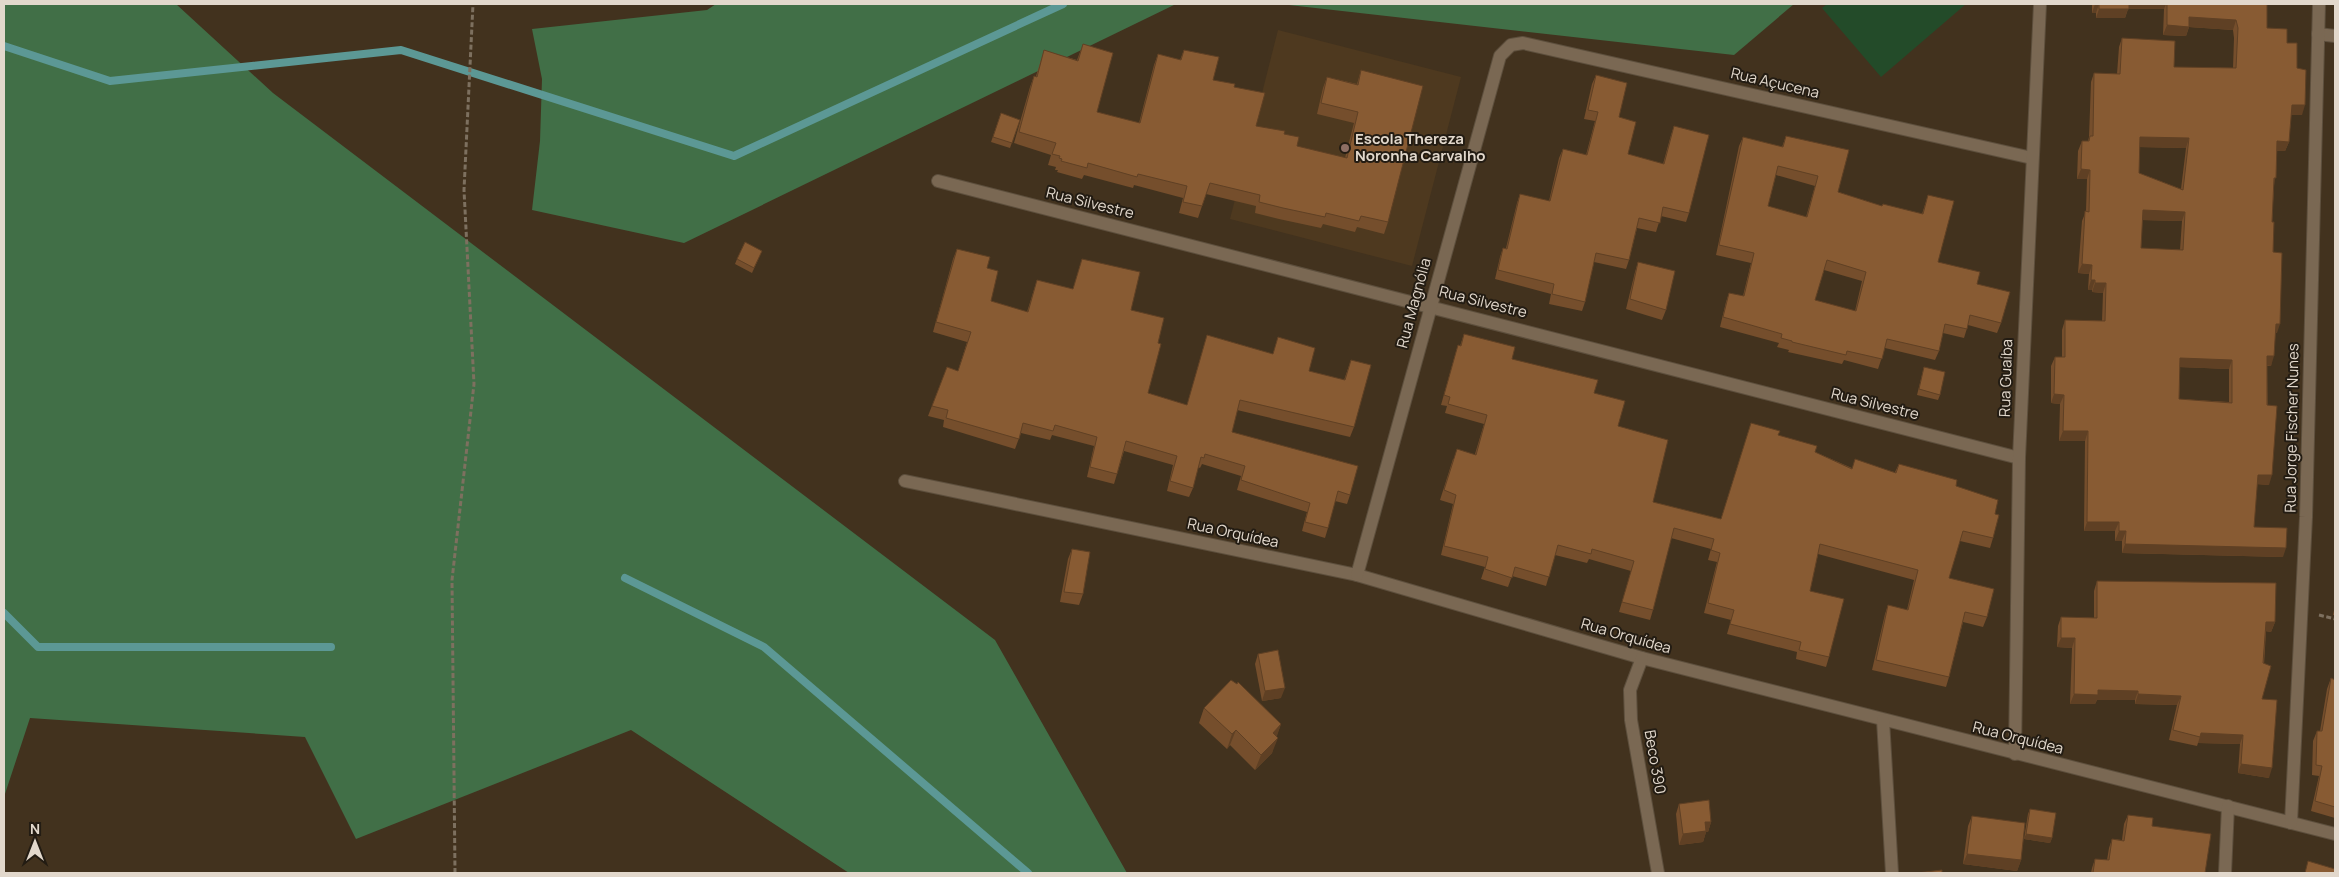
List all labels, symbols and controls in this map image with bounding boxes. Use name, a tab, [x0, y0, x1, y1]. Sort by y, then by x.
street label: Rua Açucena	[1729, 62, 1821, 103]
place label: Escola Thereza Noronha Carvalho	[1355, 128, 1486, 166]
marker: Escola Thereza Noronha Carvalho	[1339, 142, 1351, 154]
street label: Rua Silvestre	[1044, 181, 1137, 224]
street label: Rua Magnólia	[1391, 255, 1436, 350]
street label: Rua Silvestre	[1437, 280, 1530, 323]
street label: Rua Guaíba	[1994, 339, 2017, 417]
street label: Rua Jorge Fischer Nunes	[2280, 343, 2303, 513]
street label: Rua Silvestre	[1829, 382, 1922, 425]
street label: Rua Orquídea	[1185, 513, 1281, 552]
street label: Rua Orquídea	[1578, 613, 1674, 658]
street label: Rua Orquídea	[1970, 716, 2066, 759]
street label: Beco 390	[1640, 728, 1671, 796]
north arrow	[10, 817, 60, 867]
text: N	[30, 819, 40, 838]

